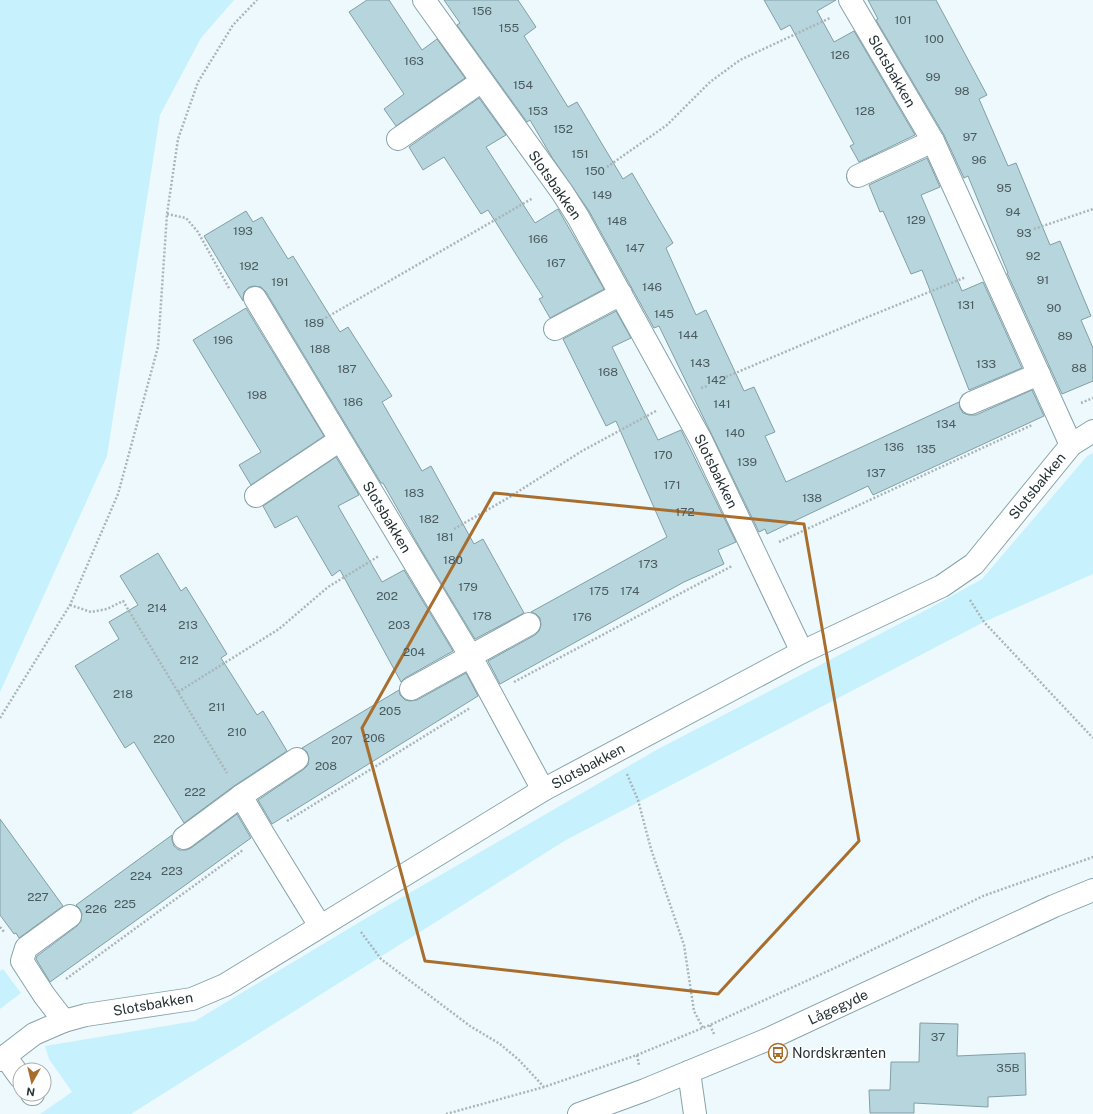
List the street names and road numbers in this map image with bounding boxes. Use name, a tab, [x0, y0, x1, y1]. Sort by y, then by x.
street label: Slotsbakken	[865, 32, 919, 110]
street label: Slotsbakken	[525, 147, 585, 223]
street label: Slotsbakken	[691, 431, 741, 511]
street label: Slotsbakken	[1005, 450, 1069, 522]
street label: Slotsbakken	[359, 478, 415, 556]
street label: Slotsbakken	[549, 740, 627, 792]
street label: Lågegyde	[805, 986, 871, 1028]
street label: Slotsbakken	[112, 989, 194, 1019]

